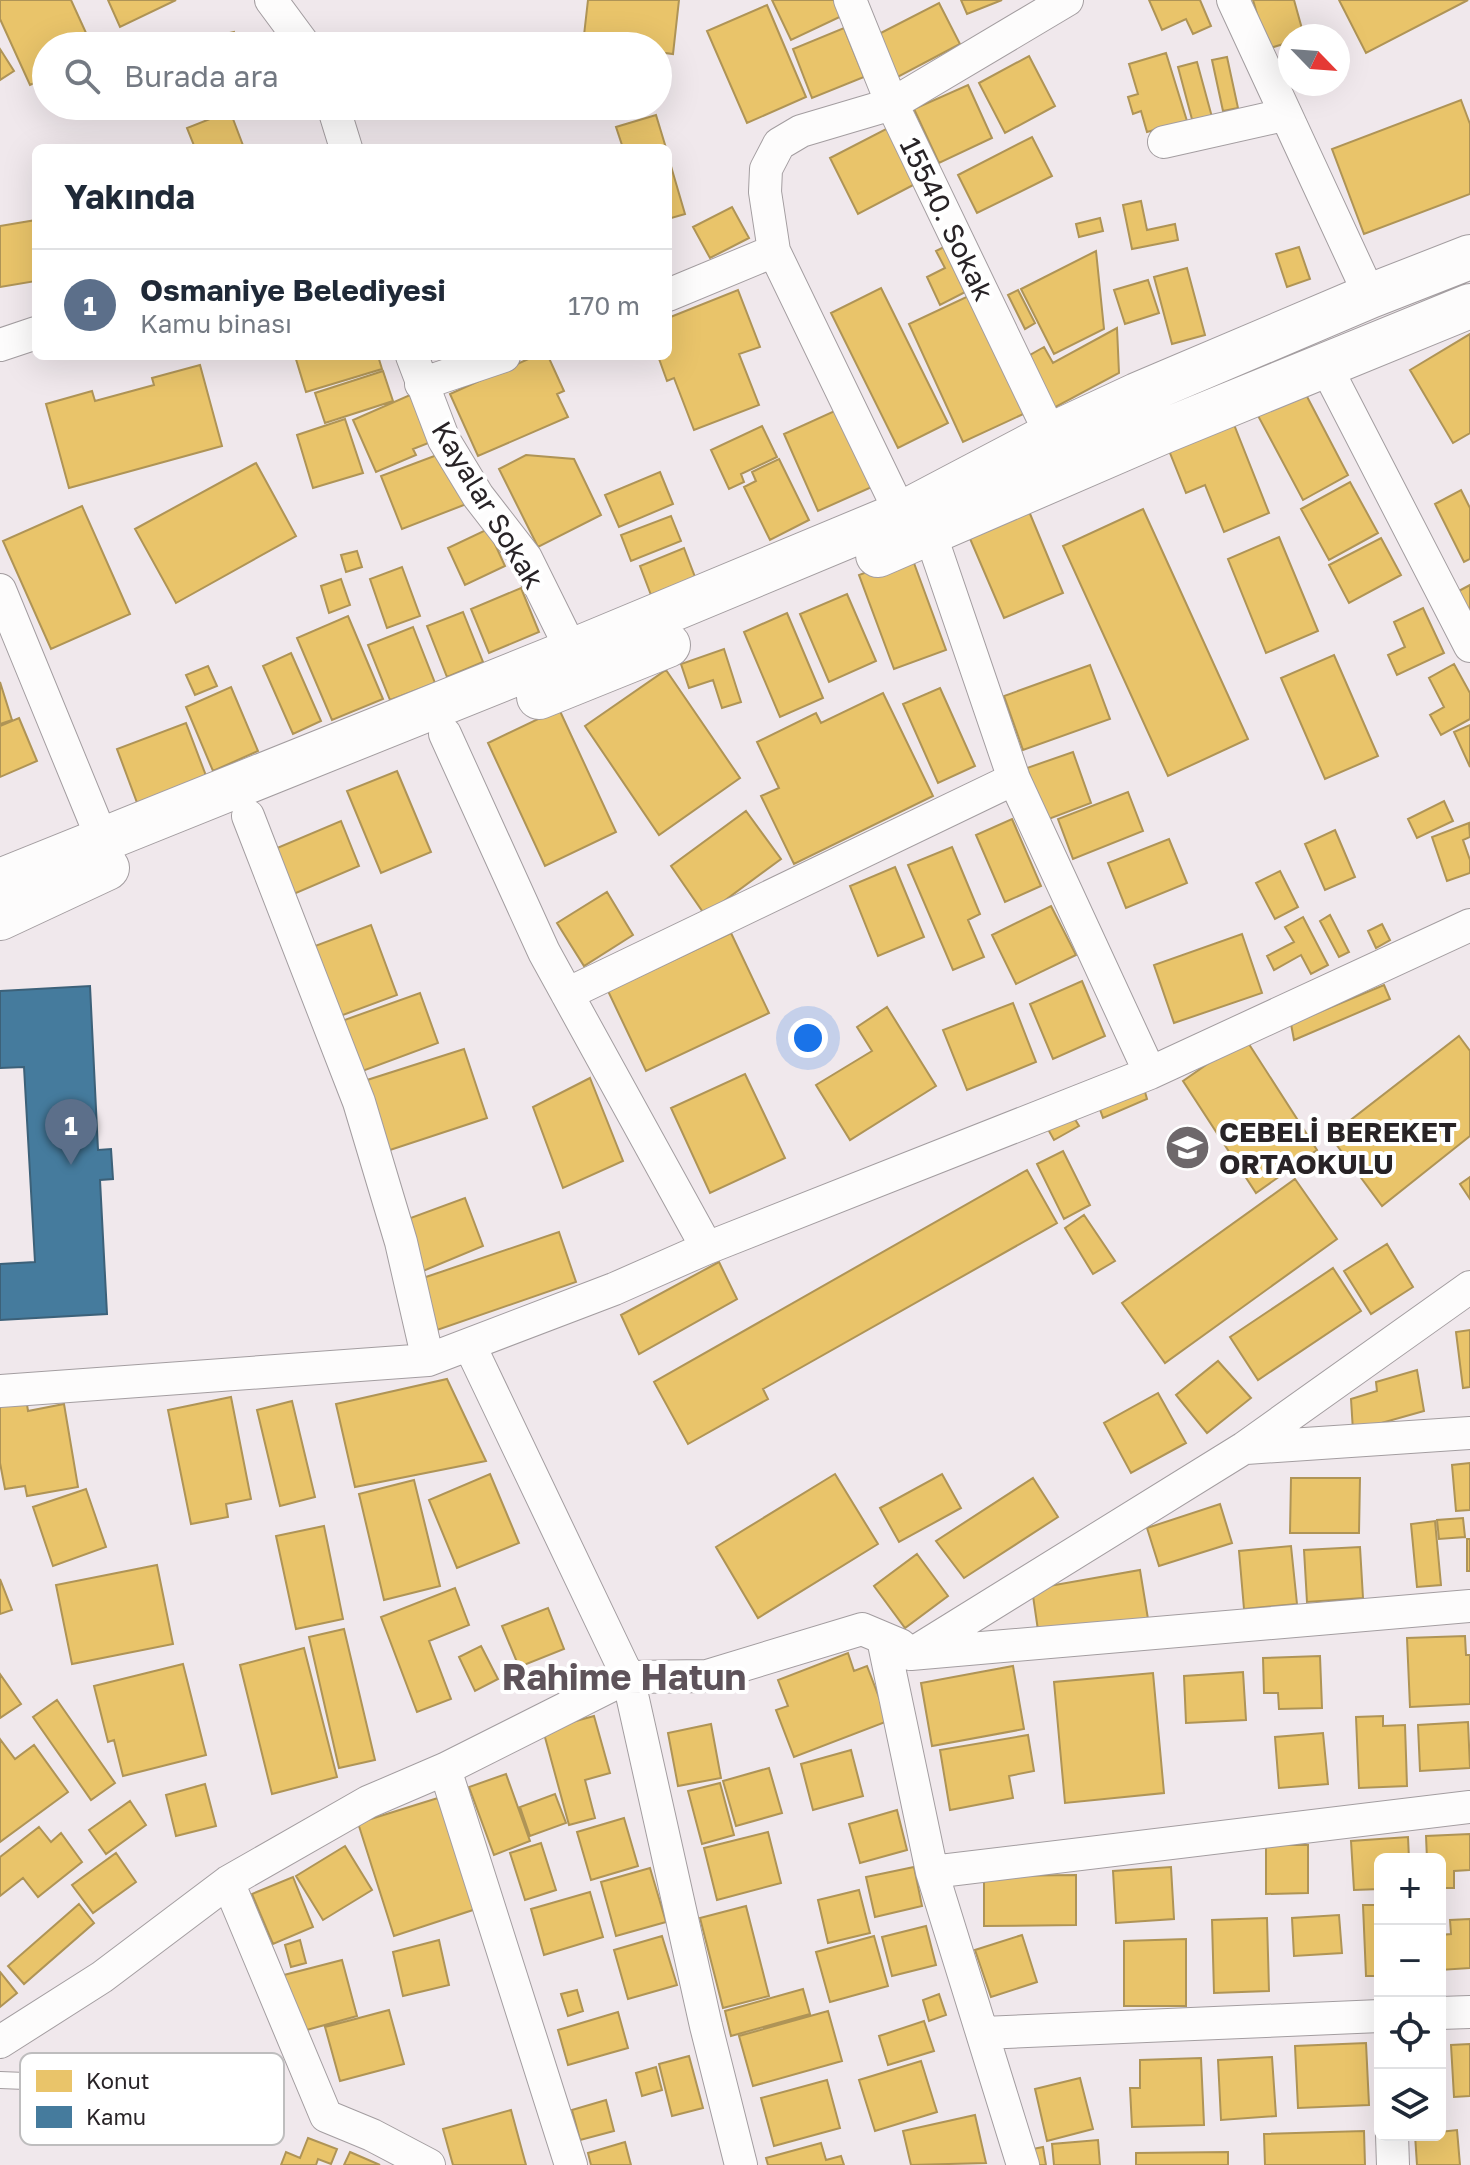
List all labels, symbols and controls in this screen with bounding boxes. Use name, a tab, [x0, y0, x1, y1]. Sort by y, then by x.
north arrow	[1278, 24, 1350, 96]
search box	[32, 32, 672, 120]
icon: search	[60, 54, 104, 98]
text: Burada ara	[124, 58, 279, 94]
street label: 15540. Sokak	[894, 132, 1001, 306]
text: Yakında	[64, 176, 195, 216]
text: Osmaniye Belediyesi	[140, 272, 446, 308]
text: 1	[83, 290, 97, 321]
text: 170 m	[568, 290, 640, 321]
text: Kamu binası	[140, 308, 292, 339]
street label: Kayalar Sokak	[425, 415, 551, 595]
your location	[788, 1018, 828, 1058]
pin: 1	[45, 1099, 97, 1165]
place label: CEBELİ BEREKET ORTAOKULU	[1219, 1115, 1457, 1180]
school or university icon: CEBELİ BEREKET ORTAOKULU	[1164, 1124, 1212, 1172]
district label: Rahime Hatun	[502, 1655, 746, 1698]
map controls	[1374, 1853, 1446, 2141]
button: +	[1374, 1853, 1446, 1925]
button: −	[1374, 1925, 1446, 1997]
button: locate	[1374, 1997, 1446, 2069]
legend	[20, 2053, 284, 2145]
text: Konut	[86, 2067, 150, 2094]
button: layers	[1374, 2069, 1446, 2141]
text: Kamu	[86, 2103, 146, 2130]

